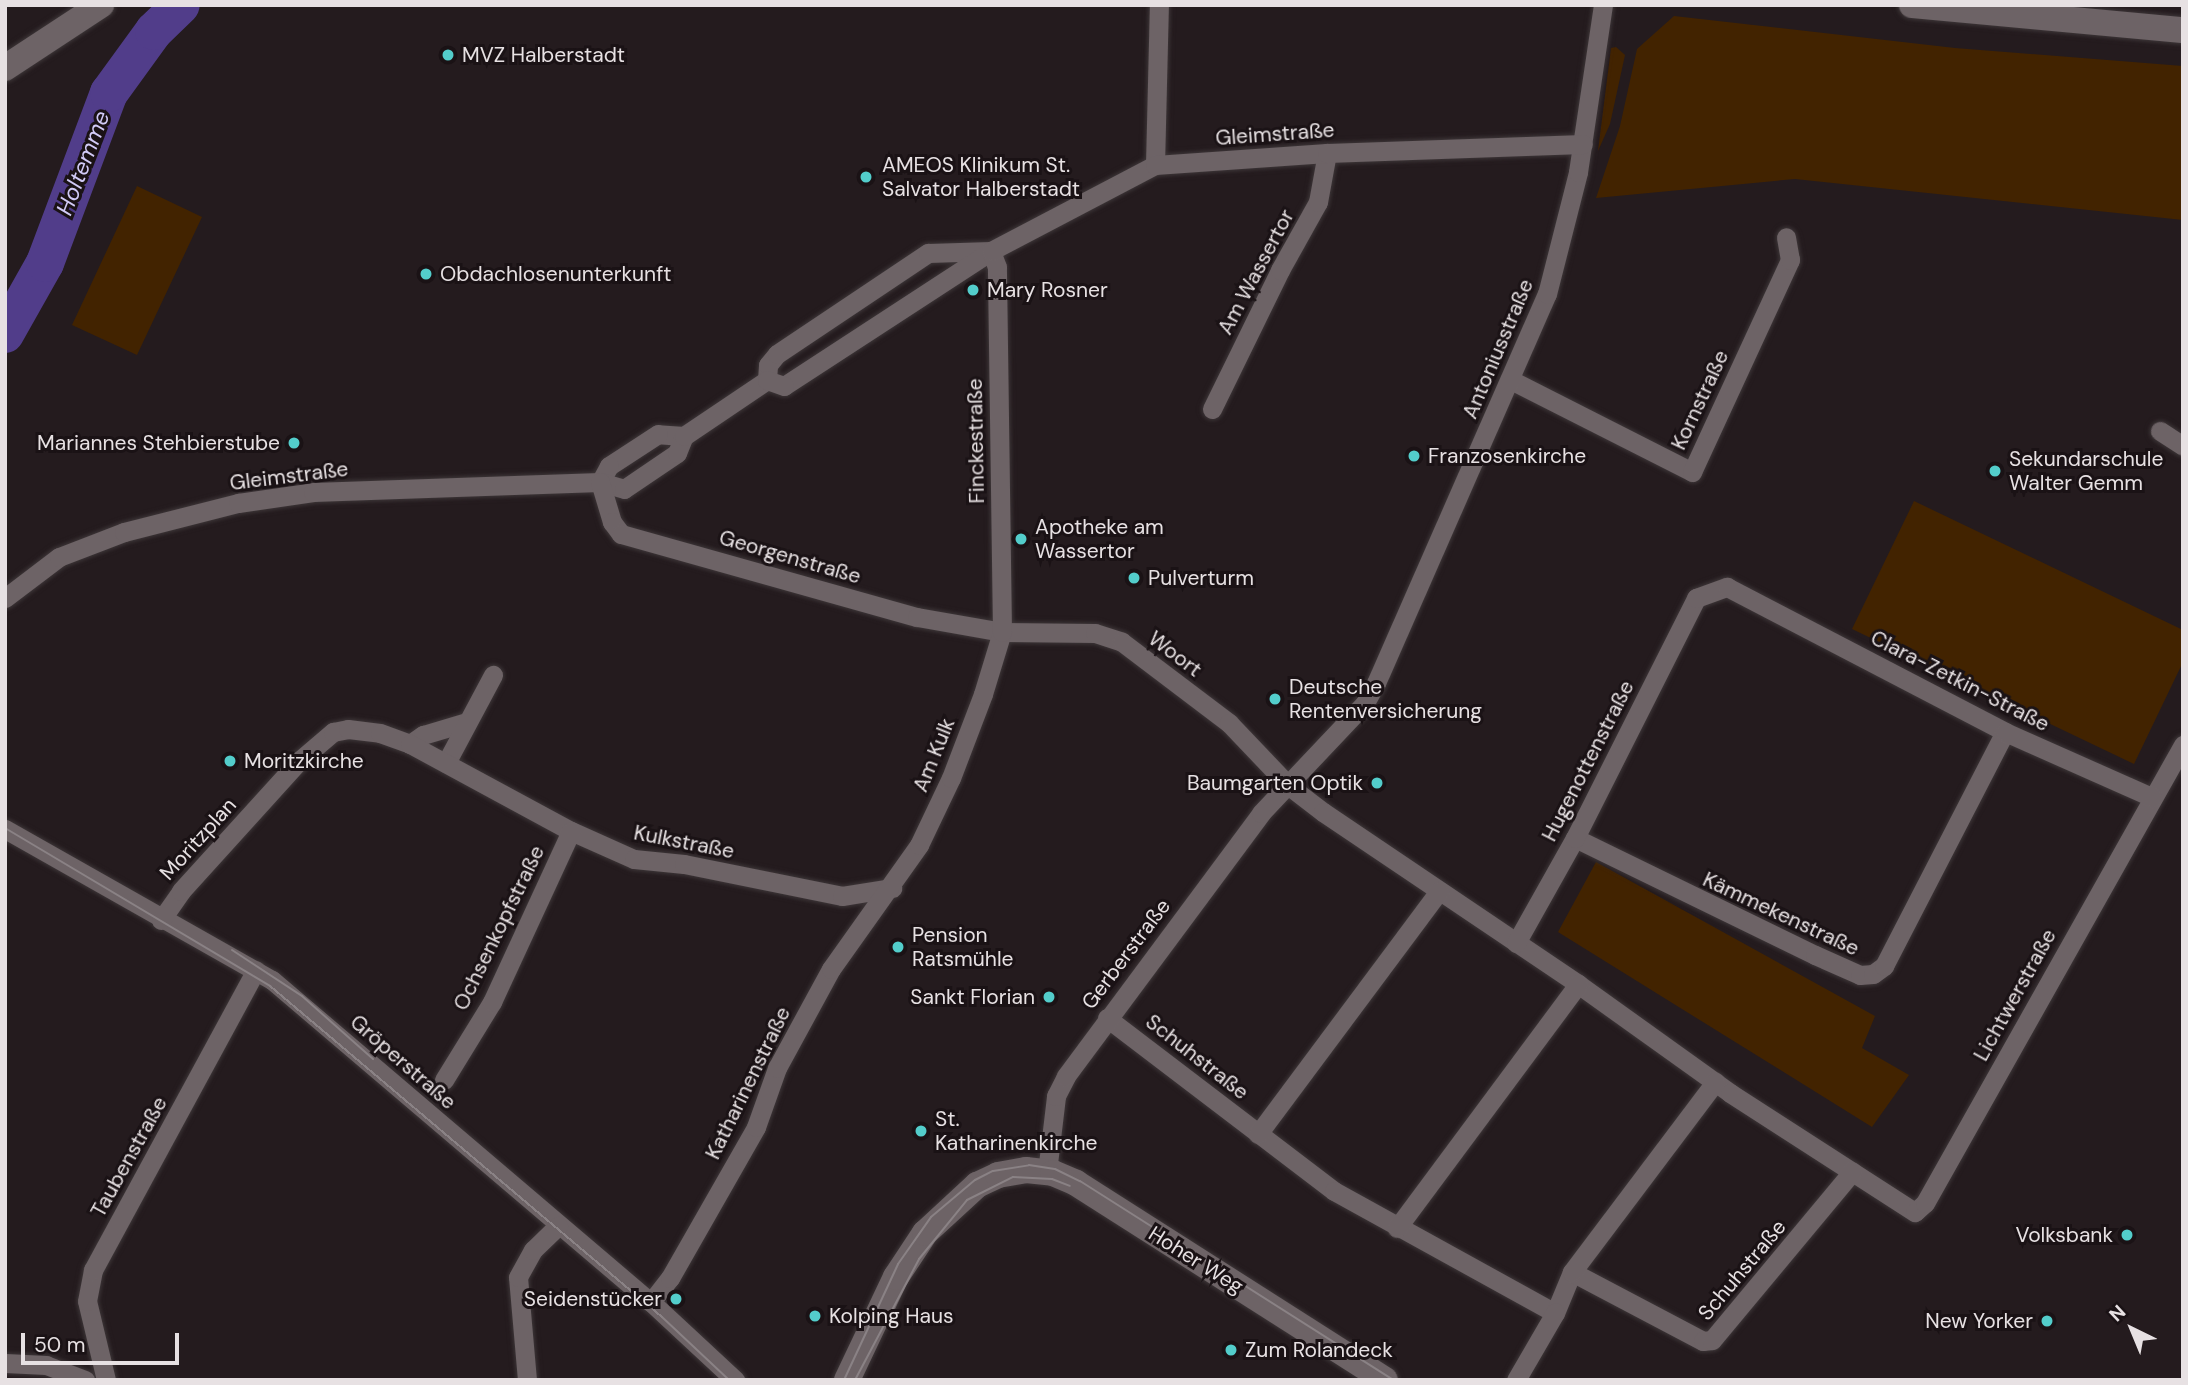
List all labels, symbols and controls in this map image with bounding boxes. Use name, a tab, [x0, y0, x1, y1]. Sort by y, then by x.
place label: MVZ Halberstadt	[462, 42, 625, 68]
marker: MVZ Halberstadt	[440, 47, 456, 63]
water label: Holtemme	[50, 107, 116, 219]
street label: Gleimstraße	[1215, 117, 1335, 151]
place label: AMEOS Klinikum St. Salvator Halberstadt	[882, 152, 1080, 202]
marker: AMEOS Klinikum St. Salvator Halberstadt	[856, 167, 876, 187]
street label: Am Wassertor	[1213, 205, 1299, 339]
place label: Obdachlosenunterkunft	[440, 261, 672, 287]
marker: Obdachlosenunterkunft	[418, 266, 434, 282]
street label: Antoniusstraße	[1457, 275, 1539, 423]
place label: Mary Rosner	[987, 277, 1108, 303]
marker: Mary Rosner	[965, 282, 981, 298]
street label: Kornstraße	[1666, 346, 1734, 454]
street label: Finckestraße	[962, 378, 990, 504]
place label: Mariannes Stehbierstube	[37, 430, 280, 456]
marker: Mariannes Stehbierstube	[286, 435, 302, 451]
place label: Franzosenkirche	[1428, 443, 1586, 469]
place label: Sekundarschule Walter Gemm	[2009, 446, 2163, 496]
marker: Franzosenkirche	[1406, 448, 1422, 464]
street label: Gleimstraße	[228, 456, 350, 496]
marker: Sekundarschule Walter Gemm	[1987, 463, 2003, 479]
place label: Apotheke am Wassertor	[1035, 514, 1164, 564]
street label: Georgenstraße	[716, 525, 864, 589]
marker: Apotheke am Wassertor	[1013, 531, 1029, 547]
place label: Pulverturm	[1148, 565, 1254, 591]
marker: Pulverturm	[1126, 570, 1142, 586]
street label: Clara-Zetkin-Straße	[1866, 625, 2054, 737]
street label: Woort	[1143, 626, 1207, 682]
place label: Deutsche Rentenversicherung	[1289, 674, 1482, 724]
street label: Hugenottenstraße	[1537, 677, 1639, 845]
marker: Deutsche Rentenversicherung	[1267, 691, 1283, 707]
street label: Am Kulk	[908, 714, 960, 796]
place label: Moritzkirche	[244, 748, 364, 774]
marker: Moritzkirche	[222, 753, 238, 769]
place label: Baumgarten Optik	[1187, 770, 1363, 796]
marker: Baumgarten Optik	[1369, 775, 1385, 791]
street label: Moritzplan	[154, 793, 242, 885]
street label: Kulkstraße	[632, 820, 736, 864]
street label: Ochsenkopfstraße	[448, 842, 550, 1014]
street label: Kämmekenstraße	[1699, 867, 1863, 961]
street label: Gerberstraße	[1076, 894, 1176, 1014]
place label: Pension Ratsmühle	[912, 922, 1014, 972]
street label: Lichtwerstraße	[1968, 925, 2062, 1065]
marker: Pension Ratsmühle	[890, 939, 906, 955]
place label: Sankt Florian	[910, 984, 1035, 1010]
marker: Sankt Florian	[1041, 989, 1057, 1005]
street label: Katharinenstraße	[700, 1003, 796, 1163]
street label: Gröperstraße	[345, 1009, 461, 1115]
street label: Schuhstraße	[1141, 1009, 1253, 1105]
street label: Taubenstraße	[86, 1092, 172, 1222]
place label: St. Katharinenkirche	[935, 1106, 1098, 1156]
marker: St. Katharinenkirche	[913, 1123, 929, 1139]
street label: Schuhstraße	[1693, 1215, 1791, 1325]
street label: Hoher Weg	[1144, 1221, 1248, 1299]
place label: Volksbank	[2015, 1222, 2113, 1248]
marker: Volksbank	[2119, 1227, 2135, 1243]
place label: Seidenstücker	[524, 1286, 662, 1312]
marker: Seidenstücker	[668, 1291, 684, 1307]
north arrow	[2097, 1294, 2167, 1364]
text: N	[2104, 1299, 2131, 1327]
place label: Kolping Haus	[829, 1303, 954, 1329]
marker: Kolping Haus	[807, 1308, 823, 1324]
place label: New Yorker	[1925, 1308, 2033, 1334]
marker: New Yorker	[2039, 1313, 2055, 1329]
scale bar	[24, 1318, 182, 1362]
text: 50 m	[34, 1331, 85, 1359]
place label: Zum Rolandeck	[1245, 1337, 1393, 1363]
marker: Zum Rolandeck	[1223, 1342, 1239, 1358]

